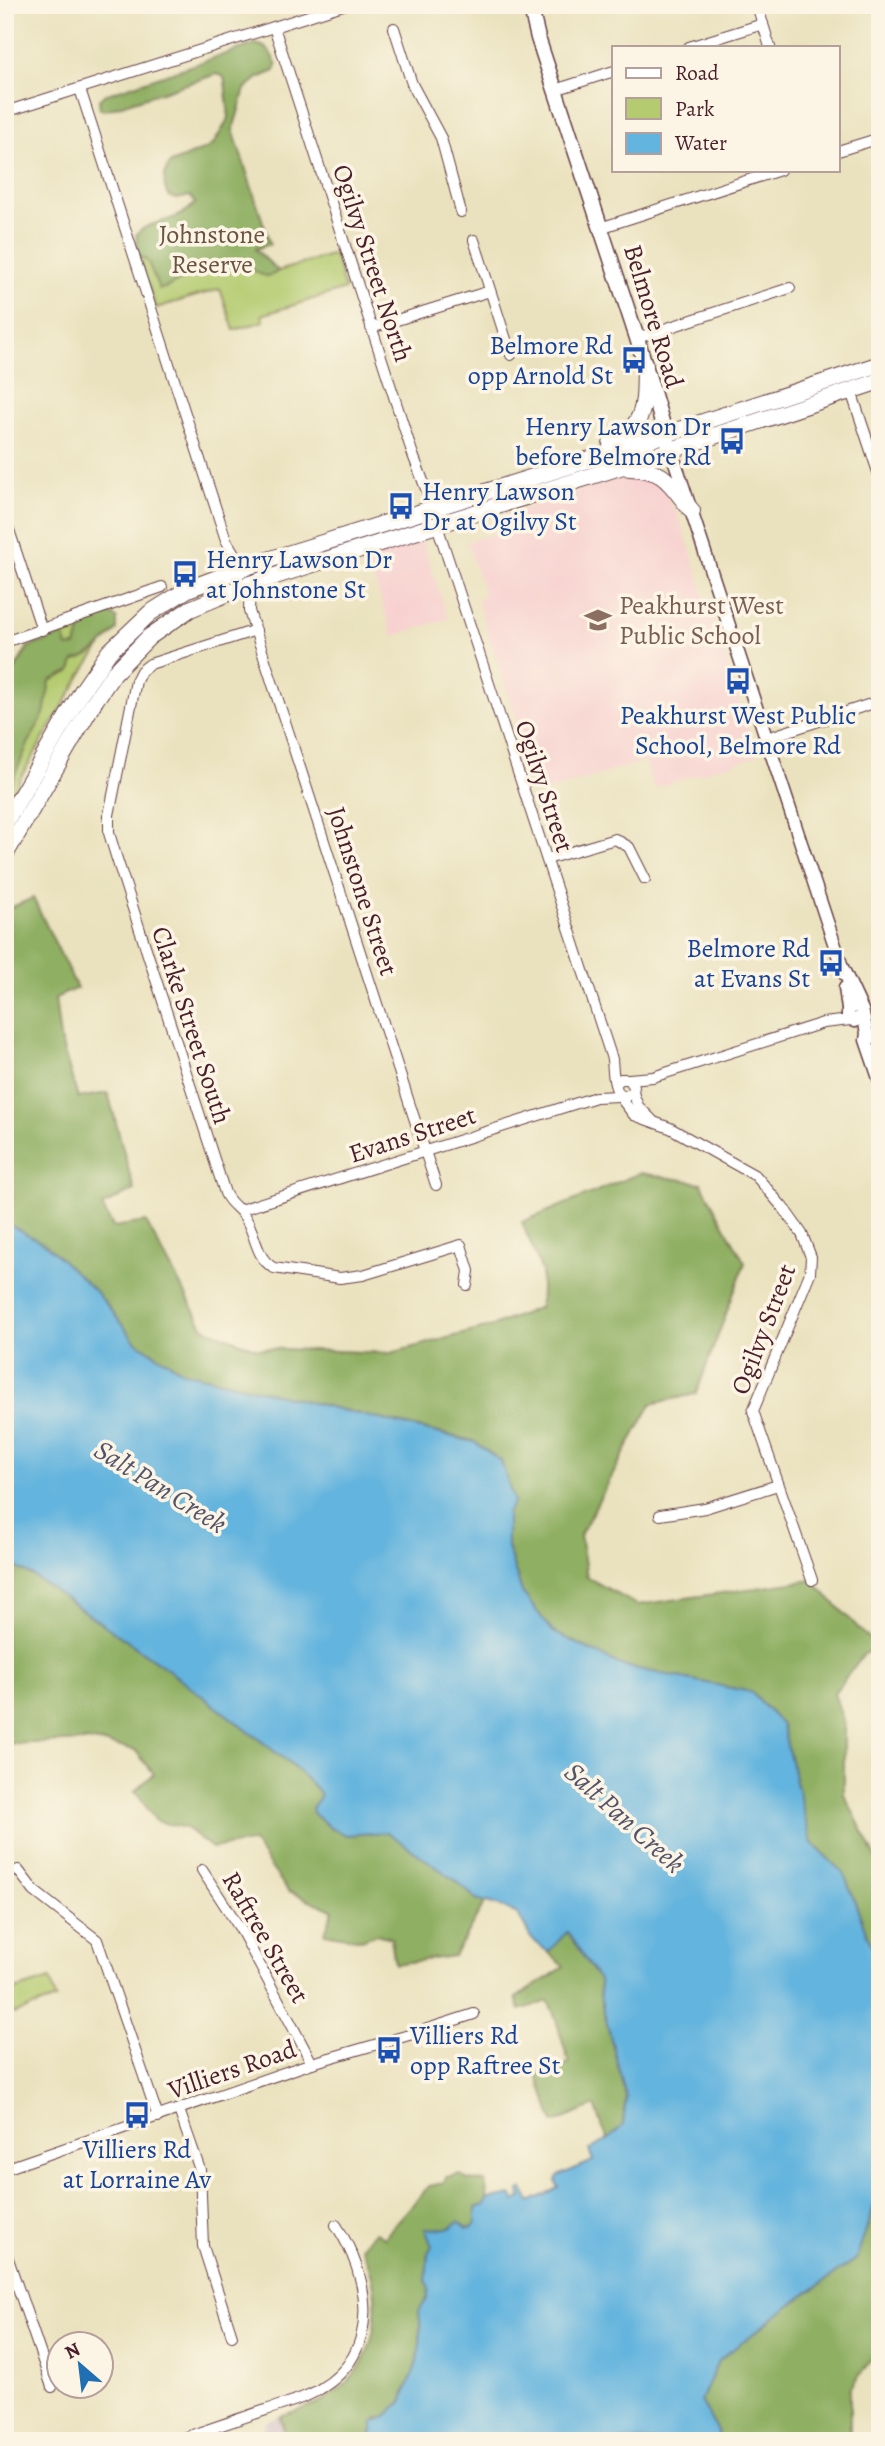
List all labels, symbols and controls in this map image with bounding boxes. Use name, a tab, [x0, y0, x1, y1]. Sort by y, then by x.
legend	[612, 46, 840, 172]
text: Road	[675, 59, 719, 87]
text: Park	[675, 95, 715, 123]
text: Water	[674, 129, 727, 157]
street label: Ogilvy Street North	[324, 160, 421, 366]
park label: Johnstone Reserve	[159, 217, 265, 282]
street label: Belmore Road	[615, 240, 692, 392]
place label: Belmore Rd opp Arnold St	[468, 328, 613, 393]
bus stop icon: Belmore Rd opp Arnold St	[619, 345, 649, 375]
place label: Henry Lawson Dr before Belmore Rd	[515, 409, 711, 474]
bus stop icon: Henry Lawson Dr before Belmore Rd	[717, 426, 747, 456]
place label: Henry Lawson Dr at Ogilvy St	[422, 474, 577, 539]
bus stop icon: Henry Lawson Dr at Ogilvy St	[386, 491, 416, 521]
place label: Henry Lawson Dr at Johnstone St	[206, 542, 392, 607]
bus stop icon: Henry Lawson Dr at Johnstone St	[170, 559, 200, 589]
place label: Peakhurst West Public School	[619, 588, 784, 653]
school or university icon: Peakhurst West Public School	[583, 605, 613, 635]
bus stop icon: Peakhurst West Public School, Belmore Rd	[723, 666, 753, 696]
place label: Peakhurst West Public School, Belmore Rd	[620, 698, 856, 763]
street label: Ogilvy Street	[507, 716, 582, 857]
street label: Johnstone Street	[319, 802, 406, 980]
street label: Clarke Street South	[143, 922, 240, 1128]
place label: Belmore Rd at Evans St	[687, 931, 810, 996]
bus stop icon: Belmore Rd at Evans St	[816, 948, 846, 978]
street label: Evans Street	[344, 1097, 481, 1171]
street label: Ogilvy Street	[723, 1259, 804, 1399]
water label: Salt Pan Creek	[87, 1431, 234, 1543]
water label: Salt Pan Creek	[556, 1754, 693, 1882]
street label: Raftree Street	[214, 1865, 318, 2010]
place label: Villiers Rd opp Raftree St	[409, 2018, 561, 2083]
street label: Villiers Road	[162, 2031, 301, 2108]
bus stop icon: Villiers Rd opp Raftree St	[374, 2035, 404, 2065]
bus stop icon: Villiers Rd at Lorraine Av	[122, 2100, 152, 2130]
place label: Villiers Rd at Lorraine Av	[63, 2132, 212, 2197]
north arrow	[46, 2330, 116, 2400]
text: N	[60, 2336, 85, 2366]

